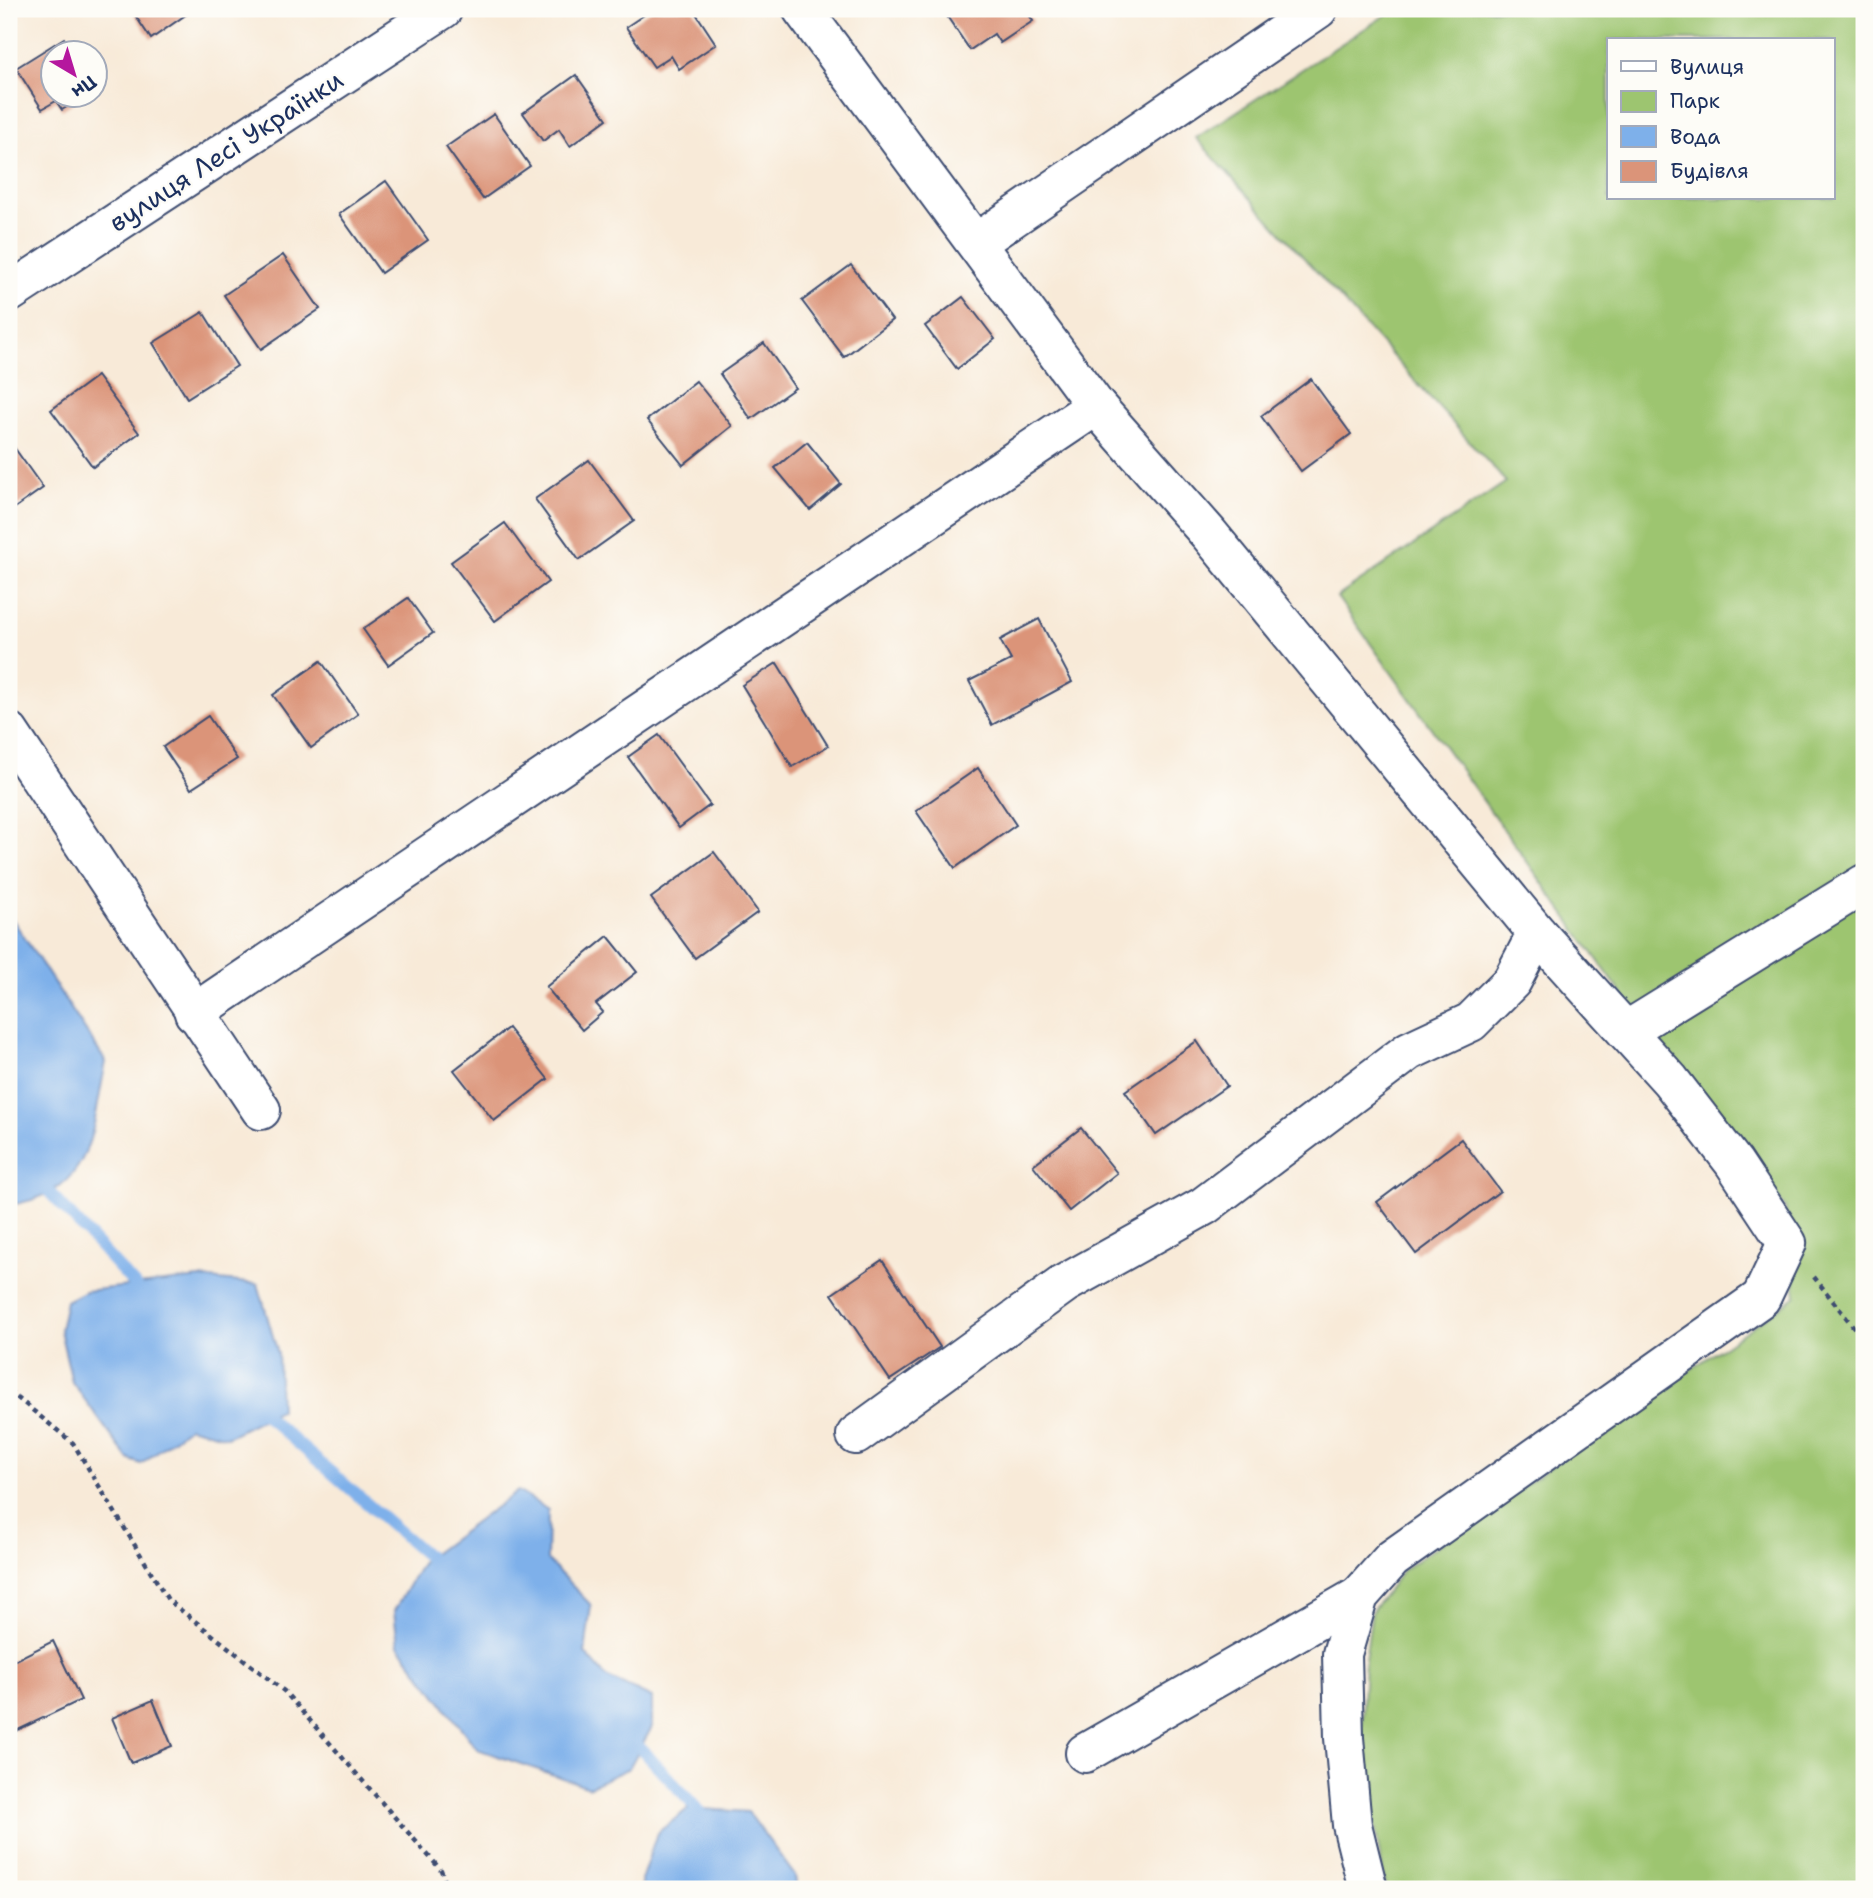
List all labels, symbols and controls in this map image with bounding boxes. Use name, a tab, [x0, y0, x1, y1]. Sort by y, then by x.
north arrow	[38, 38, 108, 108]
legend	[1607, 38, 1834, 200]
text: Вулиця	[1670, 53, 1744, 81]
street label: вулиця Лесі Українки	[102, 62, 350, 239]
text: Пн	[67, 69, 102, 105]
text: Парк	[1670, 87, 1720, 115]
text: Вода	[1670, 123, 1720, 151]
text: Будівля	[1670, 157, 1749, 185]

